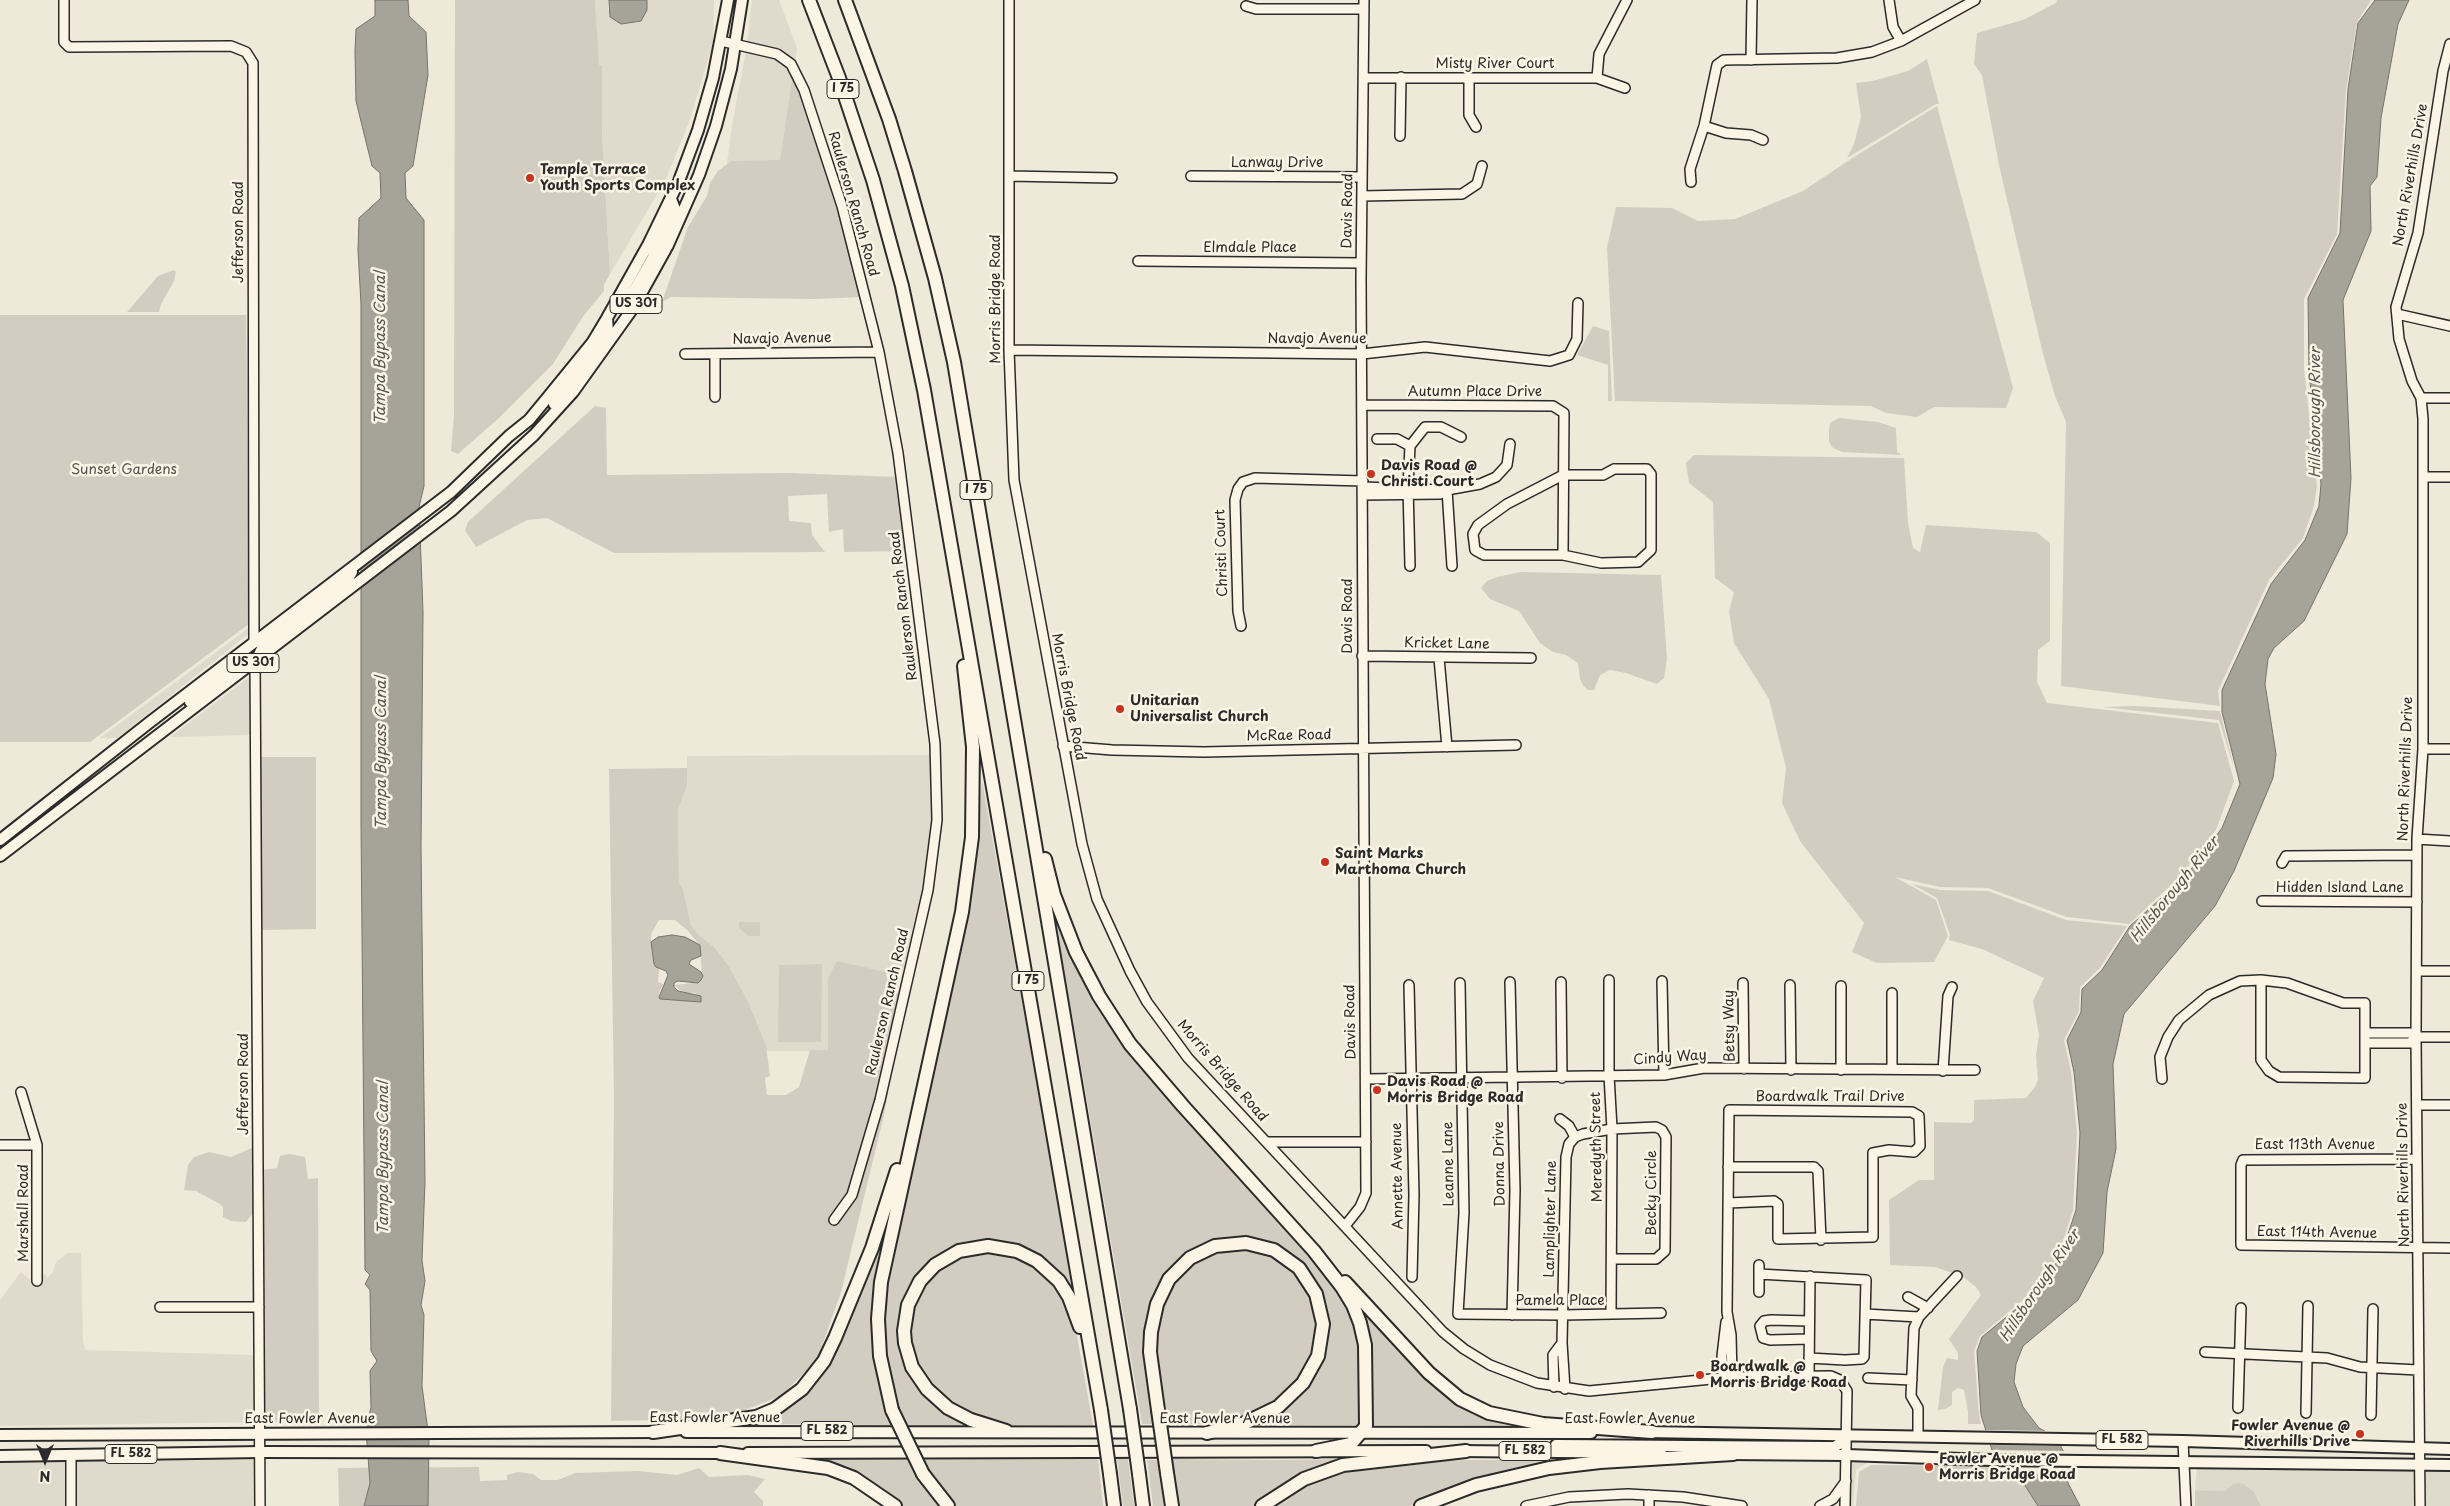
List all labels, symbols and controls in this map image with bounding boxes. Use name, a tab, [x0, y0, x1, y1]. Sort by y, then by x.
street label: Misty River Court	[1436, 56, 1554, 72]
road number: I 75	[827, 80, 859, 98]
street label: North Riverhills Drive	[2390, 102, 2432, 248]
street label: Raulerson Ranch Road	[824, 130, 882, 278]
street label: Lanway Drive	[1231, 155, 1323, 171]
place label: Temple Terrace Youth Sports Complex	[540, 162, 695, 194]
marker: Temple Terrace Youth Sports Complex	[524, 172, 536, 184]
street label: Davis Road	[1339, 173, 1357, 249]
street label: Jefferson Road	[231, 181, 247, 283]
street label: Morris Bridge Road	[988, 234, 1004, 364]
street label: Elmdale Place	[1203, 240, 1297, 256]
water label: Tampa Bypass Canal	[372, 271, 390, 425]
road number: US 301	[610, 294, 662, 314]
street label: Navajo Avenue	[732, 330, 832, 348]
street label: Navajo Avenue	[1267, 331, 1367, 347]
water label: Hillsborough River	[2307, 348, 2325, 478]
street label: Autumn Place Drive	[1408, 384, 1542, 400]
place label: Davis Road @ Christi Court	[1381, 458, 1477, 491]
park label: Sunset Gardens	[71, 462, 177, 478]
marker: Davis Road @ Christi Court	[1365, 468, 1377, 480]
road number: I 75	[960, 480, 992, 500]
street label: Christi Court	[1212, 509, 1232, 597]
street label: Raulerson Ranch Road	[887, 530, 921, 682]
street label: Davis Road	[1340, 578, 1356, 654]
street label: Morris Bridge Road	[1047, 632, 1089, 762]
street label: Kricket Lane	[1404, 635, 1490, 653]
road number: US 301	[227, 654, 279, 672]
water label: Tampa Bypass Canal	[373, 676, 391, 830]
place label: Unitarian Universalist Church	[1130, 693, 1268, 726]
street label: North Riverhills Drive	[2395, 696, 2417, 842]
marker: Unitarian Universalist Church	[1114, 703, 1126, 715]
street label: McRae Road	[1246, 727, 1332, 745]
water label: Hillsborough River	[2127, 834, 2223, 946]
place label: Saint Marks Marthoma Church	[1335, 846, 1466, 879]
marker: Saint Marks Marthoma Church	[1319, 856, 1331, 868]
street label: Hidden Island Lane	[2276, 880, 2404, 896]
street label: Raulerson Ranch Road	[863, 927, 913, 1077]
road number: I 75	[1012, 971, 1044, 990]
street label: Davis Road	[1342, 984, 1360, 1060]
street label: Betsy Way	[1721, 990, 1739, 1062]
street label: Morris Bridge Road	[1173, 1017, 1271, 1125]
street label: Jefferson Road	[236, 1033, 252, 1135]
street label: Cindy Way	[1633, 1047, 1707, 1069]
place label: Davis Road @ Morris Bridge Road	[1387, 1074, 1524, 1106]
water label: Tampa Bypass Canal	[375, 1081, 393, 1235]
marker: Davis Road @ Morris Bridge Road	[1371, 1084, 1383, 1096]
street label: Boardwalk Trail Drive	[1755, 1089, 1905, 1105]
street label: Meredyth Street	[1588, 1092, 1606, 1202]
street label: North Riverhills Drive	[2394, 1102, 2414, 1248]
street label: Leanne Lane	[1440, 1121, 1458, 1207]
street label: Donna Drive	[1491, 1121, 1509, 1207]
street label: Annette Avenue	[1389, 1122, 1407, 1230]
street label: East 113th Avenue	[2255, 1137, 2375, 1153]
street label: Becky Circle	[1644, 1150, 1660, 1236]
street label: Lamplighter Lane	[1542, 1160, 1560, 1278]
street label: Marshall Road	[16, 1164, 32, 1262]
street label: East 114th Avenue	[2257, 1224, 2377, 1242]
water label: Hillsborough River	[1996, 1227, 2084, 1345]
street label: Pamela Place	[1515, 1293, 1605, 1309]
place label: Boardwalk @ Morris Bridge Road	[1710, 1359, 1847, 1391]
marker: Boardwalk @ Morris Bridge Road	[1694, 1369, 1706, 1381]
street label: East Fowler Avenue	[650, 1410, 780, 1426]
street label: East Fowler Avenue	[245, 1411, 375, 1427]
street label: East Fowler Avenue	[1160, 1411, 1290, 1427]
street label: East Fowler Avenue	[1565, 1411, 1695, 1427]
place label: Fowler Avenue @ Riverhills Drive	[2231, 1418, 2350, 1450]
road number: FL 582	[801, 1422, 853, 1440]
marker: Fowler Avenue @ Riverhills Drive	[2354, 1428, 2366, 1440]
road number: FL 582	[2096, 1430, 2148, 1450]
north arrow	[20, 1436, 70, 1486]
road number: FL 582	[1499, 1442, 1551, 1460]
road number: FL 582	[105, 1445, 157, 1464]
place label: Fowler Avenue @ Morris Bridge Road	[1939, 1451, 2076, 1484]
marker: Fowler Avenue @ Morris Bridge Road	[1923, 1461, 1935, 1473]
text: N	[39, 1466, 51, 1487]

